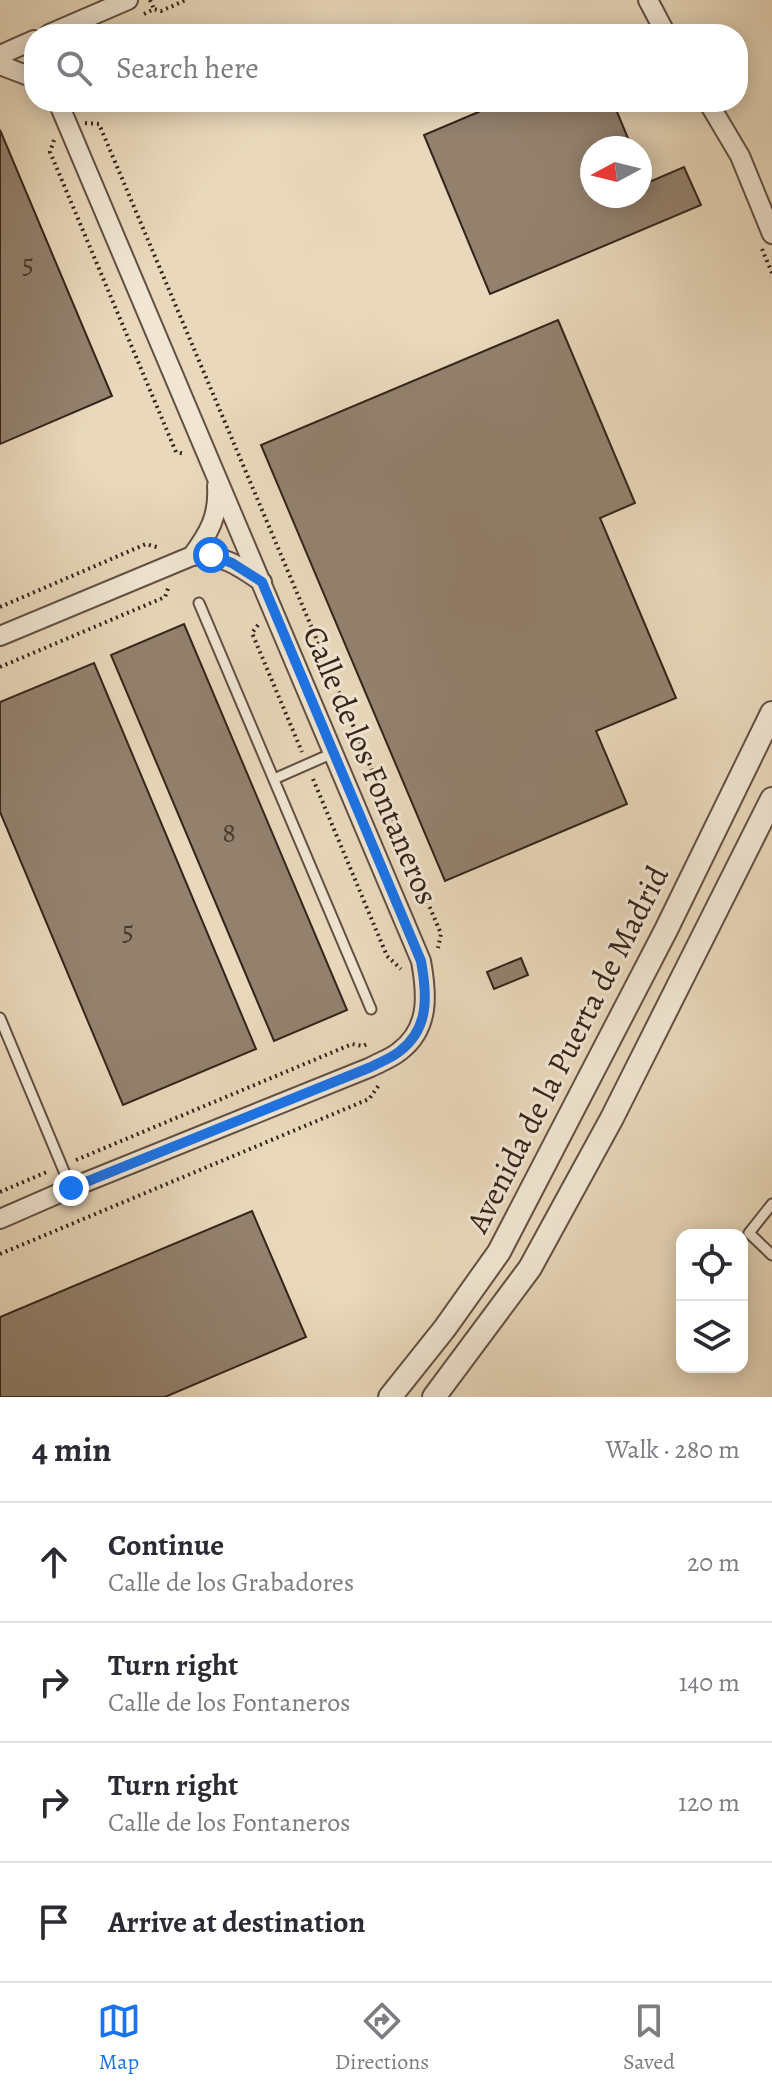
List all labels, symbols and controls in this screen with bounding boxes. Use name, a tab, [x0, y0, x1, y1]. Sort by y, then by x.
search box	[24, 24, 748, 112]
icon: search	[52, 46, 96, 90]
text: Search here	[116, 48, 259, 88]
north arrow	[580, 136, 652, 208]
house number: 5	[22, 245, 34, 283]
route start	[193, 537, 229, 573]
street label: Calle de los Fontaneros	[292, 619, 450, 911]
house number: 8	[222, 814, 236, 852]
street label: Avenida de la Puerta de Madrid	[455, 857, 679, 1241]
house number: 5	[122, 912, 134, 950]
route end	[53, 1170, 89, 1206]
map controls	[676, 1229, 748, 1373]
button: locate	[676, 1229, 748, 1301]
button: layers	[676, 1301, 748, 1373]
text: 4 min	[32, 1426, 111, 1473]
text: Walk · 280 m	[605, 1432, 740, 1467]
text: Continue	[108, 1525, 224, 1565]
icon: ahead	[32, 1540, 76, 1584]
text: 20 m	[687, 1545, 740, 1580]
text: Calle de los Grabadores	[108, 1565, 354, 1600]
text: Turn right	[108, 1645, 238, 1685]
icon: right	[32, 1660, 76, 1704]
text: 140 m	[679, 1665, 740, 1700]
text: Calle de los Fontaneros	[108, 1685, 351, 1720]
text: Turn right	[108, 1765, 238, 1805]
icon: right	[32, 1780, 76, 1824]
text: 120 m	[678, 1785, 740, 1820]
text: Calle de los Fontaneros	[108, 1805, 351, 1840]
icon: arrive	[32, 1900, 76, 1944]
text: Arrive at destination	[108, 1902, 365, 1942]
tab: Map	[97, 1999, 141, 2077]
tab: Directions	[335, 1999, 429, 2077]
tab: Saved	[623, 1999, 675, 2077]

